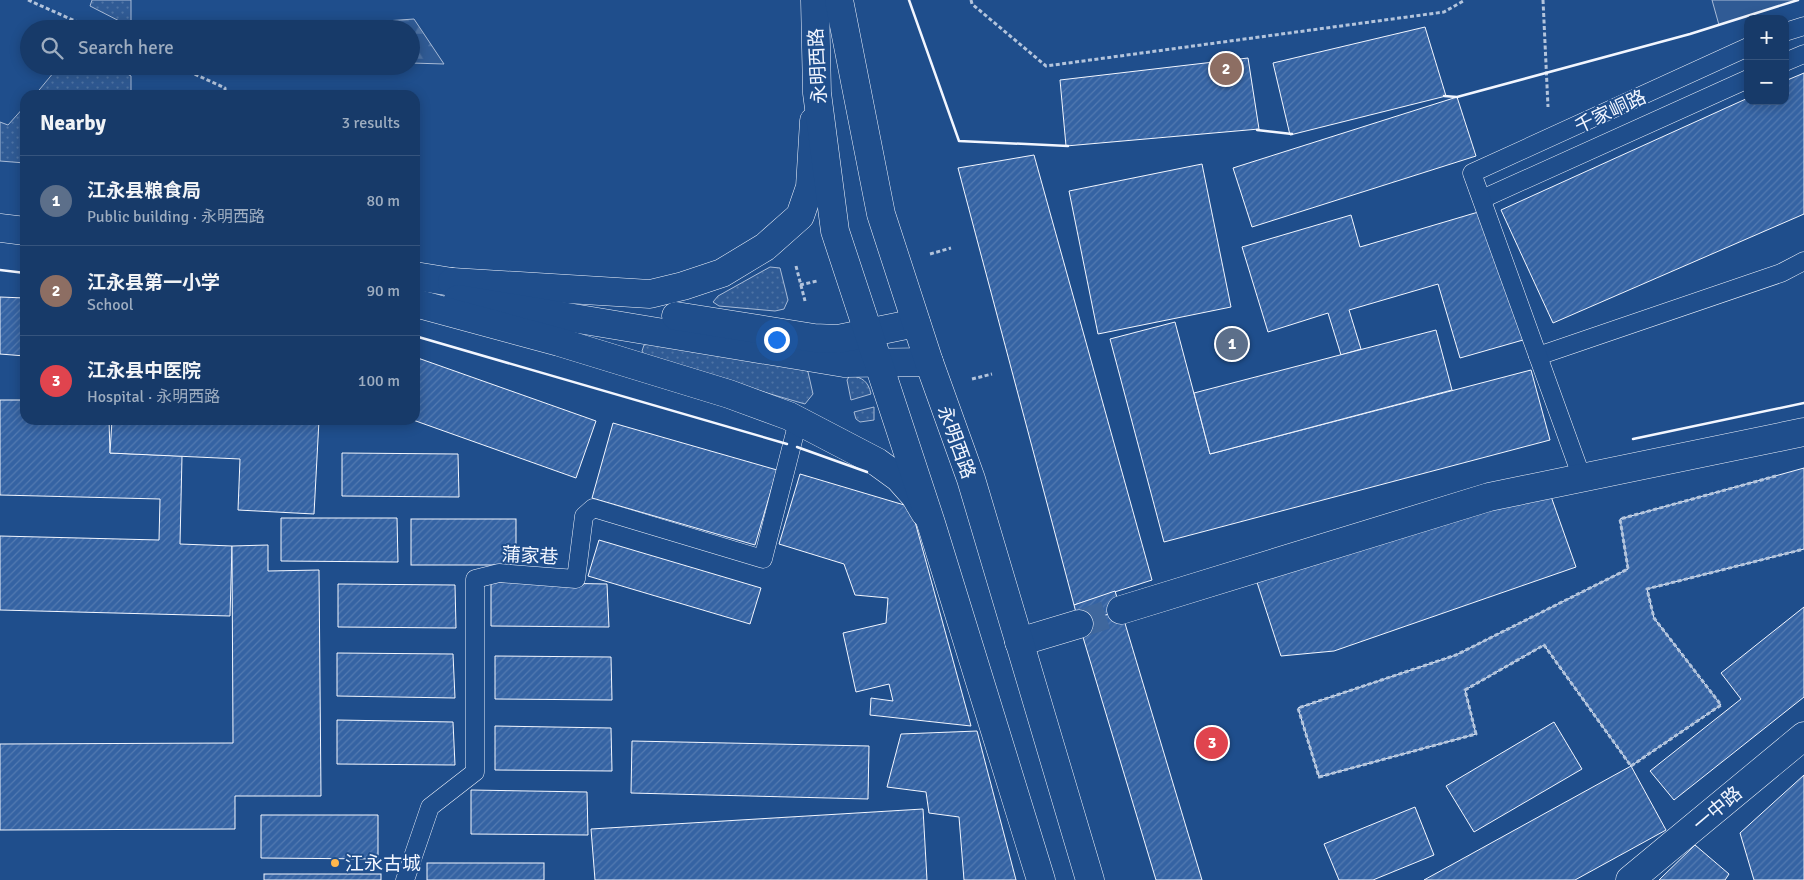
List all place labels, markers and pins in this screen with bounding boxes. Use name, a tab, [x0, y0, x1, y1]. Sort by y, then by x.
pin: 2	[1210, 50, 1242, 88]
pin: 1	[1216, 325, 1248, 363]
pin: 3	[1196, 724, 1228, 762]
place label: 江永古城	[345, 852, 421, 876]
marker: 江永古城	[329, 857, 341, 869]

